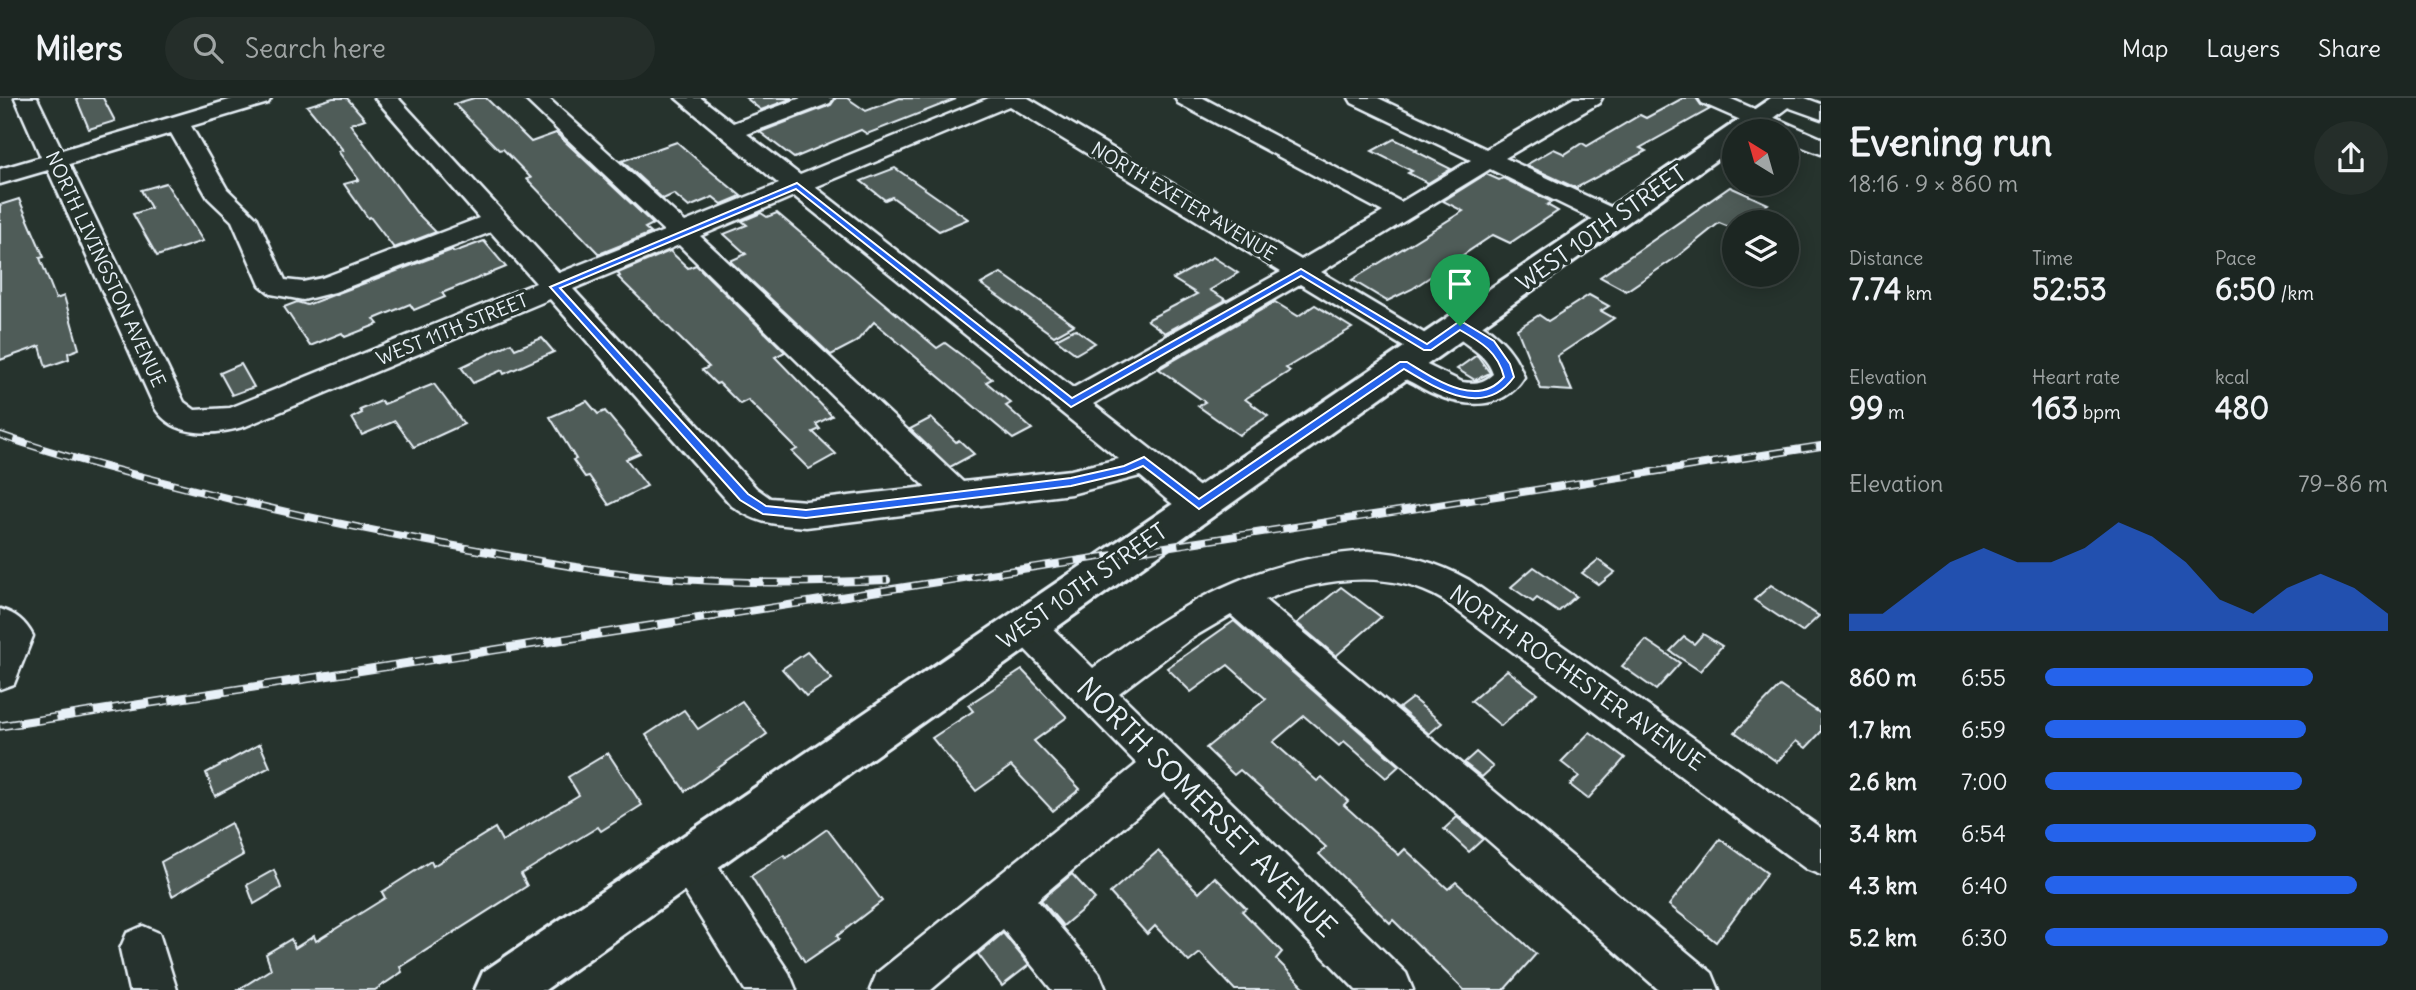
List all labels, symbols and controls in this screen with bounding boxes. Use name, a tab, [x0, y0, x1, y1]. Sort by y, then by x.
search box	[165, 17, 655, 80]
text: Milers	[35, 27, 123, 69]
icon: search	[189, 29, 227, 67]
text: Search here	[245, 32, 386, 65]
text: Map	[2122, 33, 2168, 63]
text: Layers	[2206, 33, 2280, 63]
text: Share	[2318, 33, 2381, 63]
north arrow	[1722, 119, 1799, 196]
map controls	[1722, 119, 1799, 287]
text: Evening run	[1849, 119, 2052, 166]
button: share	[2314, 121, 2388, 195]
street label: NORTH EXETER AVENUE	[1087, 136, 1281, 266]
street label: NORTH LIVINGSTON AVENUE	[41, 147, 171, 391]
street label: WEST 10TH STREET	[1510, 158, 1691, 297]
text: 18:16 · 9 × 860 m	[1849, 169, 2018, 198]
button: layers	[1722, 210, 1799, 287]
text: Distance	[1849, 246, 1923, 270]
text: Time	[2032, 246, 2073, 270]
text: Pace	[2215, 246, 2256, 270]
pin	[1430, 254, 1490, 326]
icon: arrive	[1441, 265, 1479, 303]
text: 7.74	[1849, 270, 1901, 308]
text: 52:53	[2032, 270, 2107, 308]
text: 6:50	[2215, 270, 2276, 308]
text: km	[1901, 281, 1932, 305]
text: /km	[2276, 281, 2314, 305]
street label: WEST 11TH STREET	[373, 288, 531, 370]
text: Elevation	[1849, 365, 1927, 389]
text: Heart rate	[2032, 365, 2120, 389]
text: kcal	[2215, 365, 2249, 389]
text: 99	[1849, 389, 1884, 427]
text: 163	[2032, 389, 2078, 427]
text: 480	[2215, 389, 2269, 427]
text: m	[1884, 400, 1905, 424]
text: bpm	[2078, 400, 2121, 424]
text: Elevation	[1849, 469, 1943, 498]
text: 79–86 m	[2298, 469, 2388, 498]
street label: WEST 10TH STREET	[991, 516, 1172, 655]
street label: NORTH ROCHESTER AVENUE	[1444, 578, 1710, 777]
text: 860 m	[1849, 663, 1916, 692]
text: 6:55	[1961, 663, 2006, 692]
street label: NORTH SOMERSET AVENUE	[1069, 669, 1345, 945]
text: 1.7 km	[1849, 715, 1912, 744]
text: 6:59	[1961, 715, 2006, 744]
text: 2.6 km	[1849, 767, 1917, 796]
text: 7:00	[1961, 767, 2008, 796]
text: 3.4 km	[1849, 819, 1917, 848]
text: 6:54	[1961, 819, 2006, 848]
text: 4.3 km	[1849, 871, 1918, 900]
text: 6:40	[1961, 871, 2008, 900]
text: 5.2 km	[1849, 923, 1917, 952]
text: 6:30	[1961, 923, 2008, 952]

